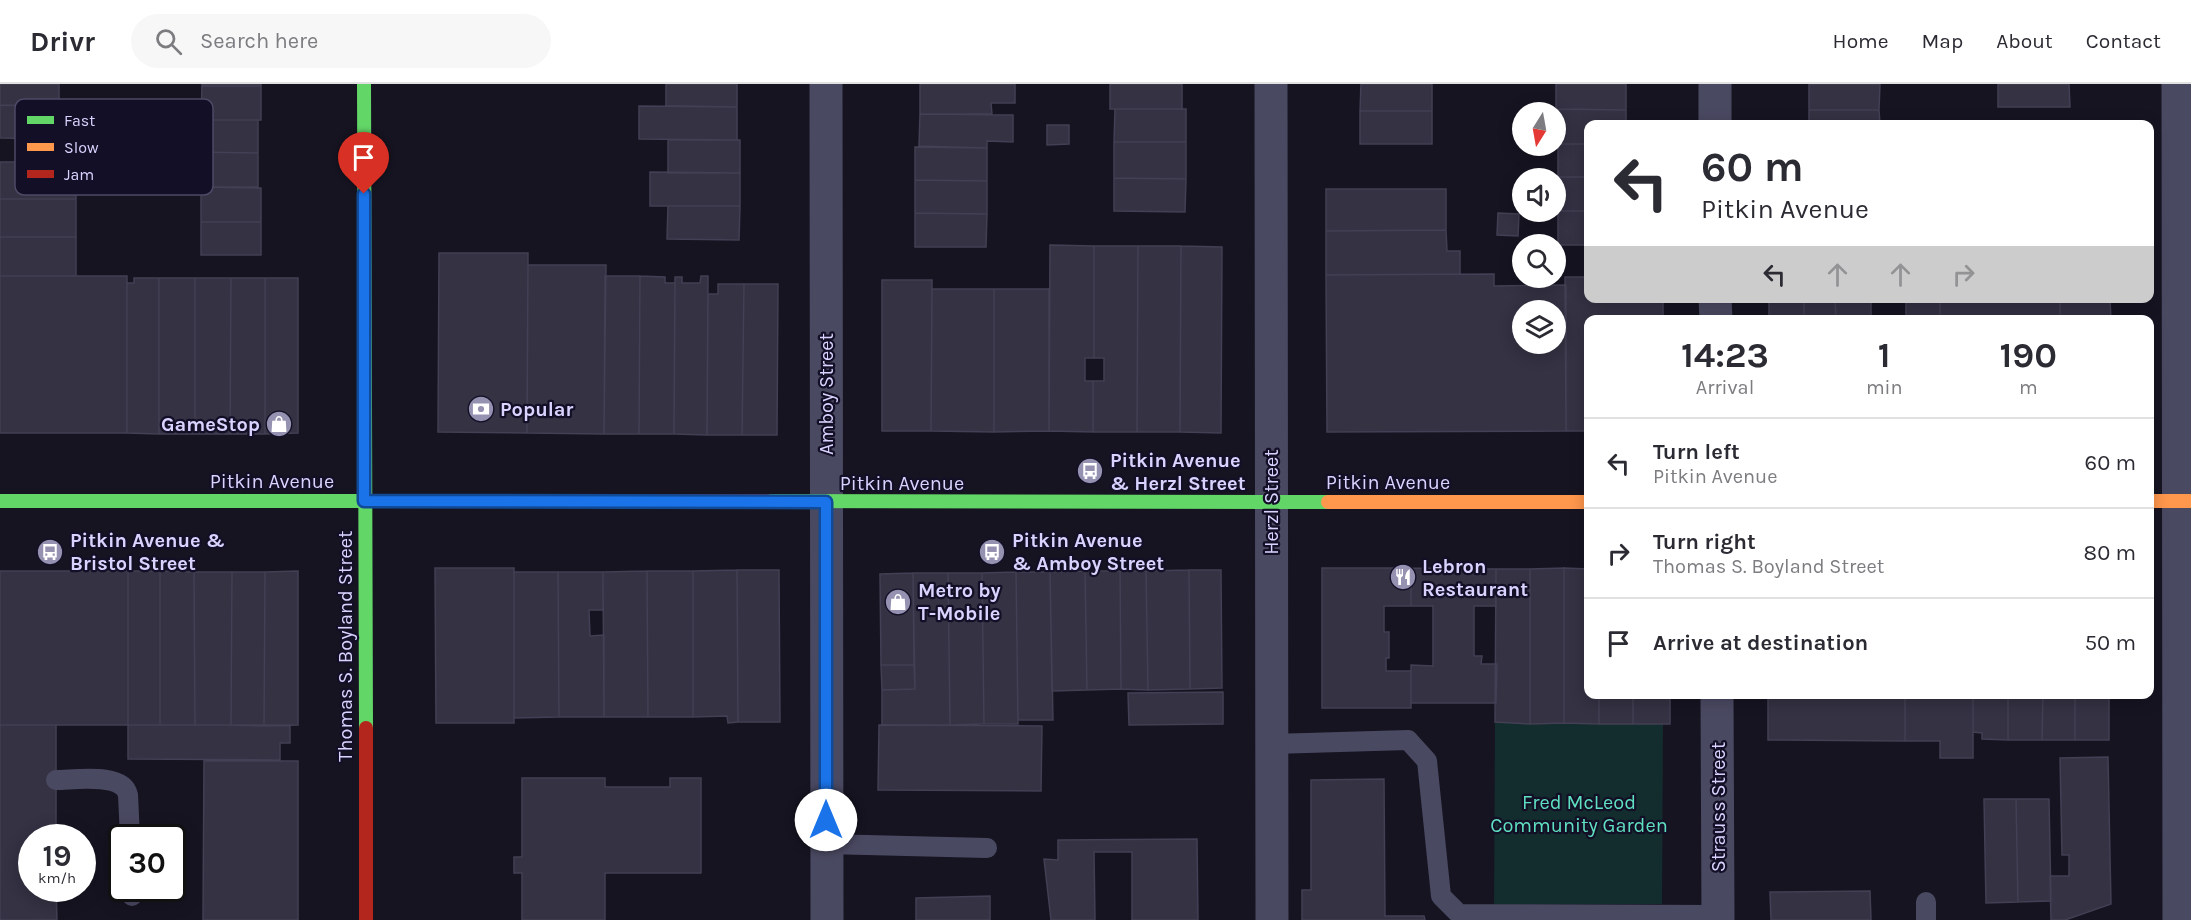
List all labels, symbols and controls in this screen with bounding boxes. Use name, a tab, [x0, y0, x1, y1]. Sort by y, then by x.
search box	[131, 14, 551, 68]
text: Drivr	[30, 25, 95, 58]
icon: search	[152, 25, 185, 58]
text: Search here	[200, 28, 318, 54]
text: Home	[1833, 29, 1889, 53]
text: Map	[1922, 29, 1963, 53]
text: About	[1996, 29, 2053, 53]
text: Contact	[2086, 29, 2161, 53]
legend	[15, 99, 213, 195]
north arrow	[1512, 102, 1566, 156]
map controls	[1512, 102, 1566, 354]
text: Fast	[64, 111, 95, 130]
pin	[338, 132, 389, 194]
text: Slow	[64, 138, 99, 157]
icon: arrive	[347, 141, 380, 174]
text: 60 m	[1701, 142, 1804, 192]
icon: left	[1602, 144, 1680, 222]
text: Jam	[64, 165, 94, 184]
button: sound	[1512, 168, 1566, 222]
text: Pitkin Avenue	[1701, 193, 1869, 225]
button: search	[1512, 234, 1566, 288]
icon: left	[1758, 258, 1791, 291]
icon: ahead	[1821, 258, 1854, 291]
icon: ahead	[1884, 258, 1917, 291]
icon: right	[1947, 258, 1980, 291]
button: layers	[1512, 300, 1566, 354]
street label: Amboy Street	[815, 333, 838, 455]
text: 14:23	[1681, 334, 1769, 376]
text: 1	[1878, 334, 1891, 376]
text: 190	[2000, 334, 2057, 376]
text: Arrival	[1696, 376, 1754, 399]
text: min	[1866, 376, 1903, 399]
text: m	[2019, 376, 2038, 399]
bank icon: Popular	[466, 394, 496, 424]
place label: Popular	[500, 398, 573, 421]
shop icon: GameStop	[264, 409, 294, 439]
place label: GameStop	[161, 413, 260, 436]
text: Turn left	[1653, 439, 1740, 465]
icon: left	[1602, 447, 1635, 480]
place label: Pitkin Avenue & Herzl Street	[1110, 449, 1246, 495]
street label: Herzl Street	[1260, 449, 1283, 555]
text: 60 m	[2085, 450, 2136, 476]
bus stop icon: Pitkin Avenue & Herzl Street	[1075, 456, 1105, 486]
text: Pitkin Avenue	[1653, 465, 1777, 488]
street label: Pitkin Avenue	[210, 470, 334, 493]
street label: Pitkin Avenue	[1326, 471, 1450, 494]
street label: Pitkin Avenue	[840, 472, 964, 495]
place label: Pitkin Avenue & Bristol Street	[70, 529, 225, 575]
place label: Pitkin Avenue & Amboy Street	[1012, 529, 1164, 575]
text: Turn right	[1653, 529, 1756, 555]
street label: Thomas S. Boyland Street	[334, 530, 357, 762]
bus stop icon: Pitkin Avenue & Bristol Street	[35, 537, 65, 567]
bus stop icon: Pitkin Avenue & Amboy Street	[977, 537, 1007, 567]
icon: right	[1602, 537, 1635, 570]
text: 80 m	[2084, 540, 2136, 566]
place label: Lebron Restaurant	[1422, 555, 1528, 601]
text: Thomas S. Boyland Street	[1653, 555, 1884, 578]
restaurant icon: Lebron Restaurant	[1388, 562, 1418, 592]
place label: Metro by T-Mobile	[918, 579, 1001, 625]
shop icon: Metro by T-Mobile	[883, 587, 913, 617]
icon: arrive	[1602, 627, 1635, 660]
text: Arrive at destination	[1653, 630, 1868, 656]
text: 50 m	[2085, 630, 2136, 656]
street label: Strauss Street	[1707, 741, 1730, 872]
position arrow	[794, 788, 858, 852]
park label: Fred McLeod Community Garden	[1490, 791, 1668, 837]
speed limit sign: 30	[108, 824, 186, 902]
text: 19	[42, 838, 71, 874]
text: km/h	[38, 869, 76, 887]

